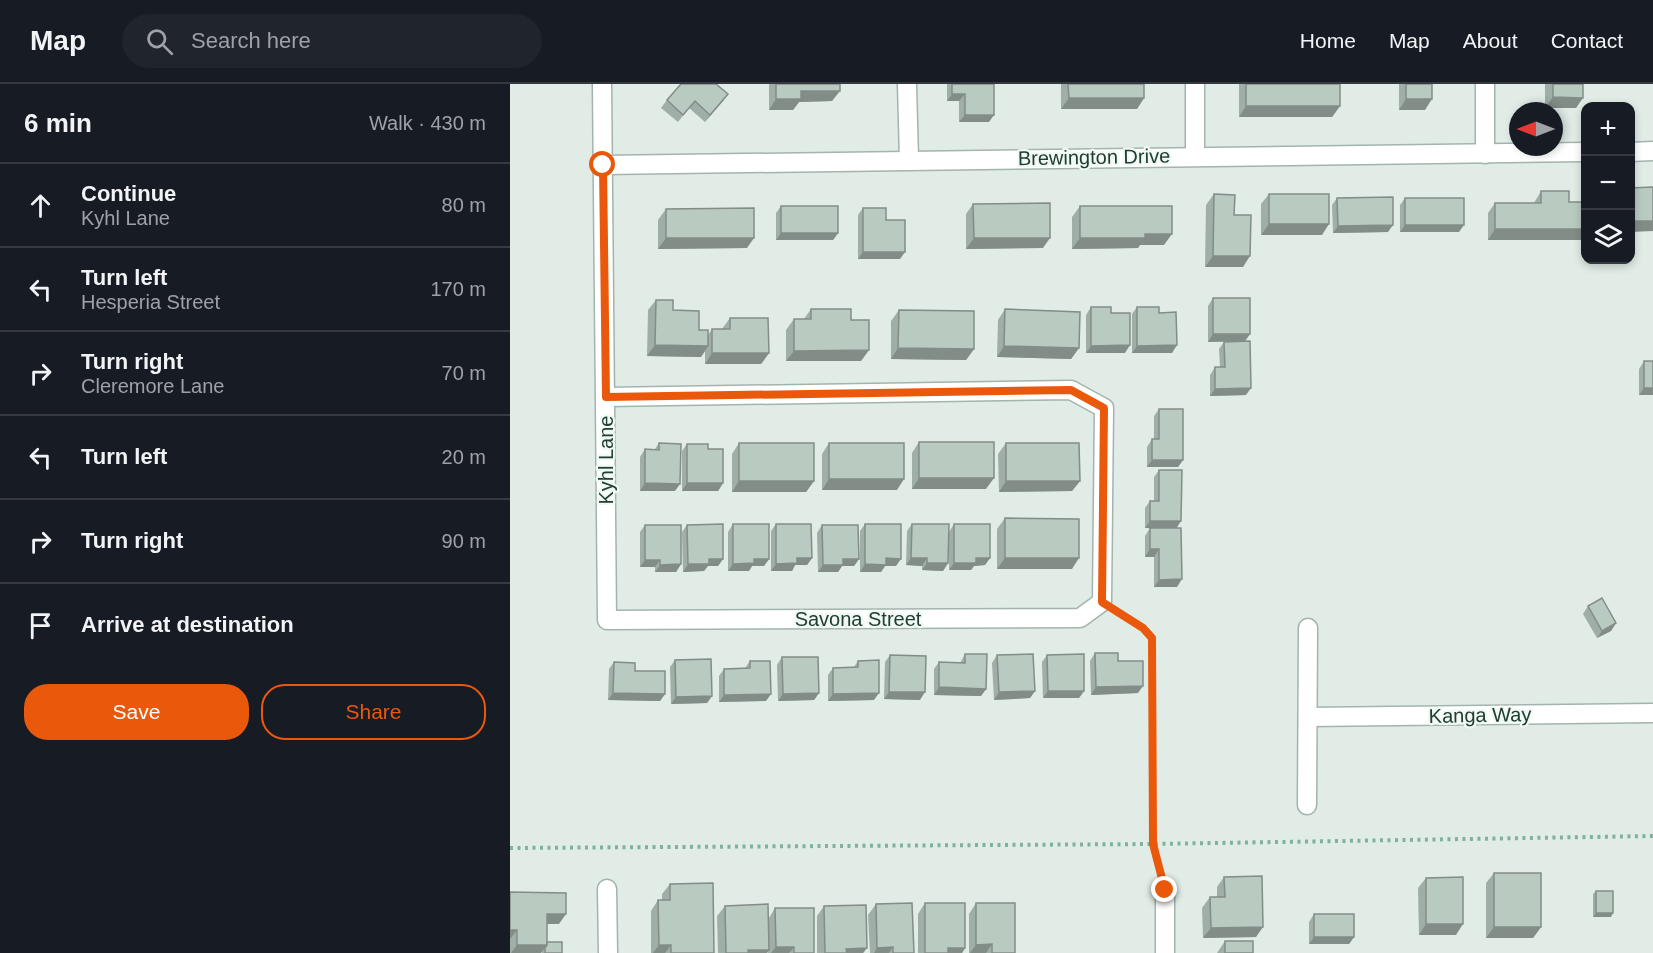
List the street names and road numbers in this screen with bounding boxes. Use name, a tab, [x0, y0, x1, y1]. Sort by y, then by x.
street label: Brewington Drive	[1018, 145, 1170, 169]
street label: Kyhl Lane	[595, 416, 617, 504]
street label: Savona Street	[795, 608, 922, 630]
street label: Kanga Way	[1428, 703, 1532, 727]

